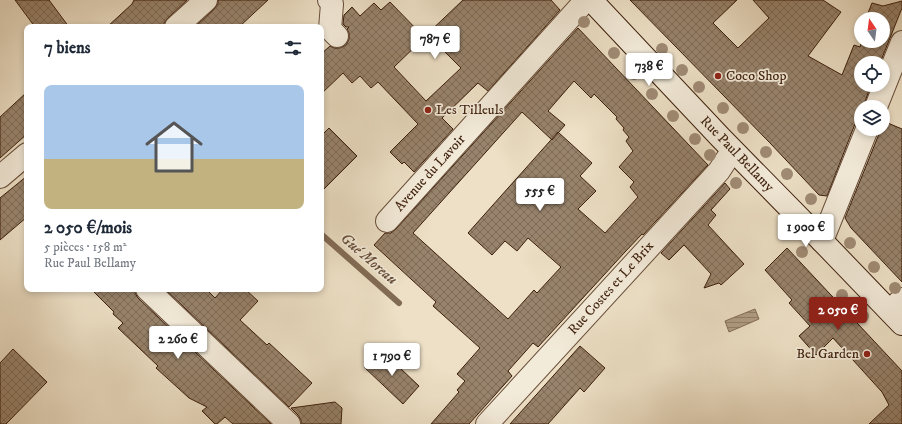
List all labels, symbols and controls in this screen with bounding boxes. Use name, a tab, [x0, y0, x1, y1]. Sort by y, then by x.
north arrow	[854, 12, 890, 48]
map controls	[854, 12, 890, 136]
pin: 787 €	[407, 26, 463, 60]
text: 787 €	[420, 31, 450, 47]
text: 7 biens	[44, 37, 91, 59]
icon: filters	[282, 37, 304, 59]
pin: 738 €	[621, 53, 677, 87]
button: locate	[854, 56, 890, 92]
text: 738 €	[635, 58, 663, 74]
place label: Coco Shop	[726, 67, 786, 85]
marker: Coco Shop	[713, 71, 723, 81]
button: layers	[854, 100, 890, 136]
place label: Les Tilleuls	[436, 101, 504, 119]
marker: Les Tilleuls	[423, 105, 433, 115]
icon: home	[138, 111, 210, 183]
street label: Rue Paul Bellamy	[696, 112, 778, 196]
street label: Avenue du Lavoir	[391, 130, 470, 215]
pin: 555 €	[512, 178, 568, 212]
text: 555 €	[525, 183, 555, 199]
pin: 1 900 €	[769, 214, 843, 248]
text: 2 050 €/mois	[44, 217, 132, 239]
text: 1 900 €	[787, 219, 825, 235]
water label: Gué Moreau	[337, 229, 402, 289]
street label: Rue Costes et Le Brix	[564, 237, 658, 339]
text: 5 pièces · 158 m²	[44, 239, 127, 255]
text: Rue Paul Bellamy	[44, 255, 136, 271]
pin: 2 050 €	[801, 297, 875, 331]
text: 2 050 €	[818, 302, 858, 318]
pin: 2 260 €	[141, 326, 215, 360]
text: 2 260 €	[158, 331, 198, 347]
pin: 1 790 €	[355, 343, 429, 377]
place label: Bel Garden	[796, 345, 860, 363]
text: 1 790 €	[373, 348, 411, 364]
marker: Bel Garden	[862, 349, 872, 359]

